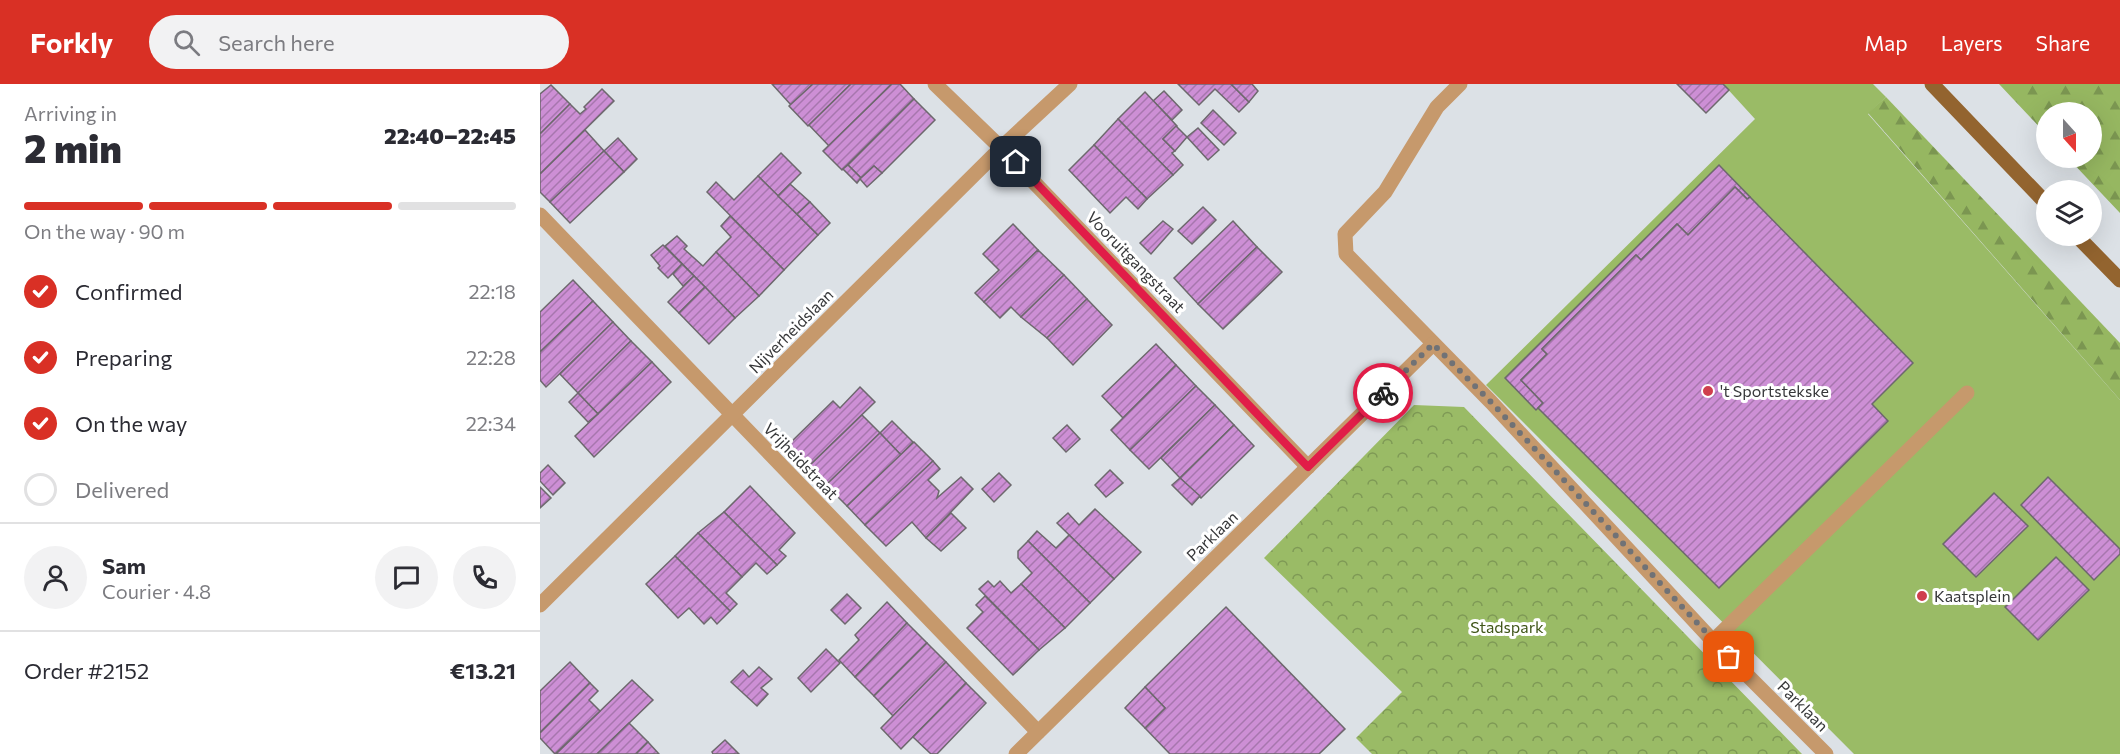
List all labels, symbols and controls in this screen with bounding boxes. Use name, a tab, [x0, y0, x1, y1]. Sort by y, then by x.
search box	[149, 15, 569, 69]
text: Forkly	[30, 25, 113, 59]
icon: search	[170, 26, 203, 59]
text: Search here	[218, 29, 335, 56]
text: Map	[1864, 30, 1908, 55]
text: Layers	[1941, 30, 2003, 55]
text: Share	[2036, 30, 2090, 55]
text: Arriving in	[24, 101, 117, 125]
north arrow	[2036, 102, 2102, 168]
map controls	[2036, 102, 2102, 246]
text: 22:40–22:45	[384, 122, 516, 149]
text: 2 min	[24, 123, 122, 171]
pin	[990, 136, 1041, 187]
icon: home	[999, 145, 1032, 178]
button: layers	[2036, 180, 2102, 246]
street label: Vooruitgangstraat	[1083, 207, 1190, 316]
text: On the way · 90 m	[24, 219, 185, 243]
icon: check	[24, 275, 57, 308]
text: Confirmed	[75, 278, 182, 305]
text: 22:18	[468, 279, 516, 303]
street label: Nijverheidslaan	[745, 285, 837, 377]
icon: check	[24, 341, 57, 374]
text: Preparing	[75, 344, 172, 371]
text: 22:28	[466, 345, 516, 369]
courier	[1353, 363, 1413, 423]
icon: bike	[1367, 377, 1400, 410]
place label: 't Sportstekske	[1720, 381, 1829, 400]
marker: 't Sportstekske	[1701, 384, 1715, 398]
icon: check	[24, 407, 57, 440]
text: On the way	[75, 410, 187, 437]
text: 22:34	[466, 411, 516, 435]
street label: Vrijheidstraat	[760, 418, 843, 503]
text: Delivered	[75, 476, 169, 503]
street label: Parklaan	[1182, 507, 1241, 565]
button: person	[24, 546, 87, 609]
button: chat	[375, 546, 438, 609]
button: phone	[453, 546, 516, 609]
text: Sam	[102, 552, 146, 579]
text: Courier · 4.8	[102, 579, 211, 603]
place label: Kaatsplein	[1934, 586, 2011, 605]
marker: Kaatsplein	[1915, 589, 1929, 603]
park label: Stadspark	[1470, 617, 1544, 636]
pin	[1703, 631, 1754, 682]
icon: bag	[1712, 640, 1745, 673]
text: Order #2152	[24, 657, 149, 684]
text: €13.21	[450, 657, 516, 684]
street label: Parklaan	[1774, 676, 1833, 735]

